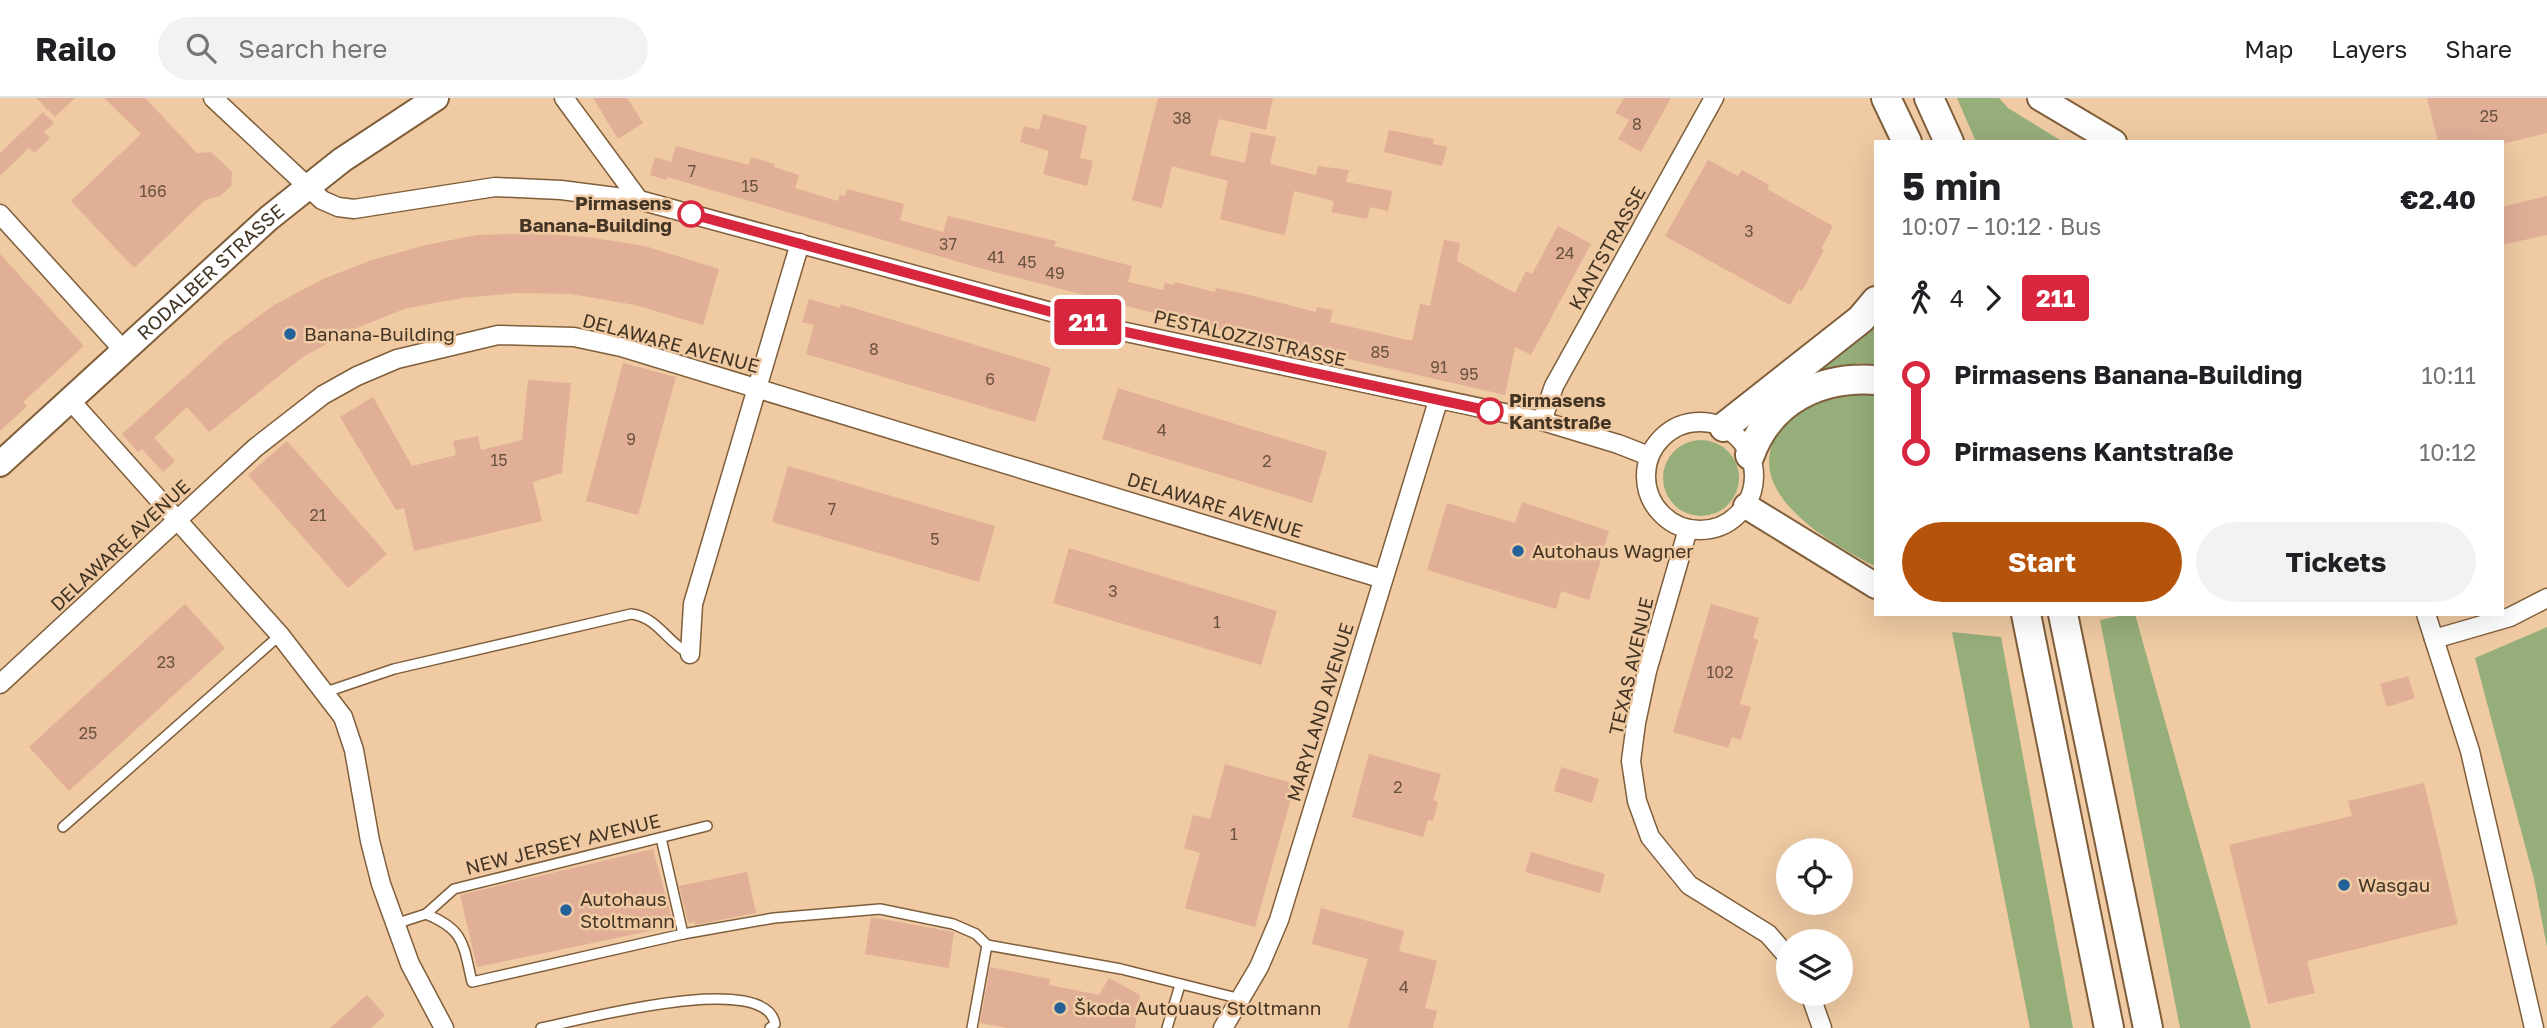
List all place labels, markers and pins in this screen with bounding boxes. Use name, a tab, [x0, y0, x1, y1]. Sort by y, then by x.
place label: Pirmasens Banana-Building	[519, 191, 672, 236]
marker: Pirmasens Banana-Building	[678, 201, 704, 227]
place label: Banana-Building	[304, 322, 455, 345]
marker: Banana-Building	[282, 326, 298, 342]
place label: Pirmasens Kantstraße	[1509, 388, 1612, 433]
marker: Pirmasens Kantstraße	[1477, 398, 1503, 424]
place label: Autohaus Wagner	[1532, 539, 1694, 562]
marker: Autohaus Wagner	[1510, 543, 1526, 559]
place label: Wasgau	[2358, 873, 2430, 896]
marker: Wasgau	[2336, 877, 2352, 893]
place label: Autohaus Stoltmann	[580, 887, 675, 932]
marker: Autohaus Stoltmann	[558, 902, 574, 918]
place label: Škoda Autouaus Stoltmann	[1074, 996, 1321, 1019]
marker: Škoda Autouaus Stoltmann	[1052, 1000, 1068, 1016]

